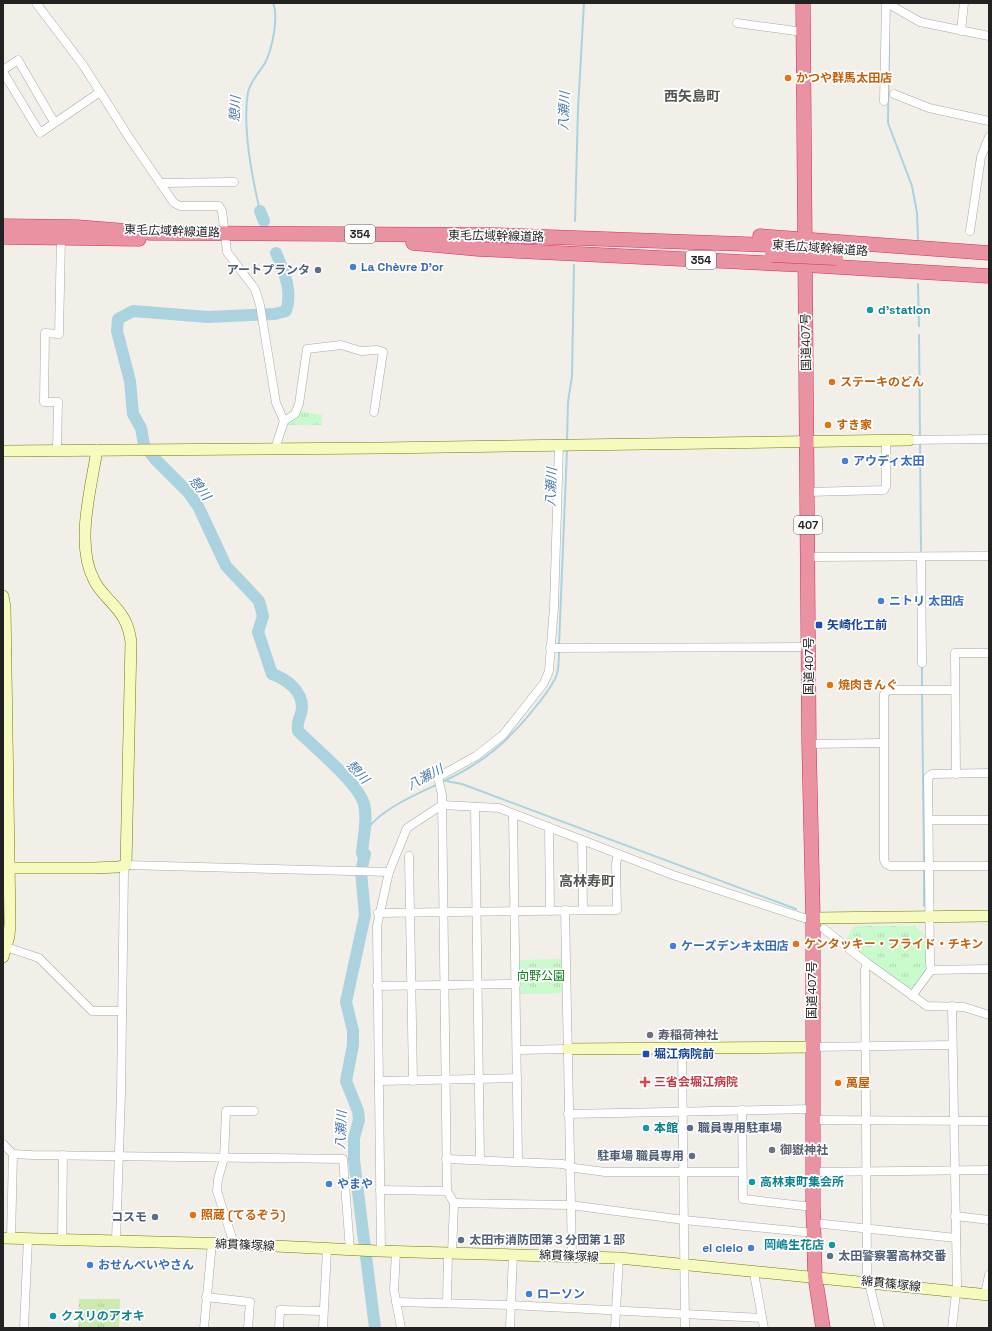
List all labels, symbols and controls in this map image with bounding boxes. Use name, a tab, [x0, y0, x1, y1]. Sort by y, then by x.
place label: かつや群馬太田店	[796, 70, 892, 86]
marker: かつや群馬太田店	[783, 73, 793, 83]
district label: 西矢島町	[664, 87, 720, 105]
water label: 八瀬川	[555, 89, 573, 131]
water label: 憩川	[226, 94, 244, 122]
street label: 東毛広域幹線道路	[124, 221, 220, 241]
road number: 354	[345, 225, 375, 243]
street label: 東毛広域幹線道路	[448, 227, 544, 245]
street label: 東毛広域幹線道路	[772, 237, 868, 259]
road number: 354	[686, 251, 716, 269]
place label: La Chèvre D'or	[361, 259, 444, 275]
place label: アートプランタ	[227, 262, 310, 278]
marker: La Chèvre D'or	[348, 262, 358, 272]
marker: アートプランタ	[313, 265, 323, 275]
place label: d’station	[878, 302, 931, 318]
marker: d’station	[865, 305, 875, 315]
street label: 国道407号	[797, 313, 815, 371]
place label: ステーキのどん	[840, 374, 924, 390]
marker: ステーキのどん	[827, 377, 837, 387]
place label: すき家	[836, 417, 872, 433]
marker: すき家	[823, 420, 833, 430]
place label: アウディ太田	[853, 453, 924, 469]
marker: アウディ太田	[840, 456, 850, 466]
water label: 八瀬川	[542, 465, 560, 507]
water label: 憩川	[185, 472, 216, 505]
road number: 407	[794, 516, 822, 534]
place label: ニトリ 太田店	[889, 593, 964, 609]
marker: ニトリ 太田店	[876, 596, 886, 606]
place label: 矢崎化工前	[827, 617, 887, 633]
marker: 矢崎化工前	[814, 620, 824, 630]
street label: 国道407号	[801, 637, 817, 695]
place label: 焼肉きんぐ	[838, 677, 898, 693]
marker: 焼肉きんぐ	[825, 680, 835, 690]
water label: 憩川	[343, 757, 374, 789]
water label: 八瀬川	[404, 759, 448, 794]
district label: 高林寿町	[559, 872, 615, 890]
place label: ケンタッキー・フライド・チキン	[804, 936, 983, 952]
place label: ケーズデンキ太田店	[681, 938, 788, 954]
marker: ケンタッキー・フライド・チキン	[791, 939, 801, 949]
marker: ケーズデンキ太田店	[668, 941, 678, 951]
street label: 国道407号	[804, 961, 820, 1019]
park label: 向野公園	[517, 968, 565, 984]
place label: 寿稲荷神社	[658, 1027, 718, 1043]
marker: 寿稲荷神社	[645, 1030, 655, 1040]
place label: 堀江病院前	[654, 1046, 714, 1062]
marker: 堀江病院前	[641, 1049, 651, 1059]
place label: 三省会堀江病院	[654, 1074, 738, 1090]
place label: 萬屋	[846, 1075, 870, 1091]
marker: 三省会堀江病院	[639, 1076, 651, 1088]
marker: 萬屋	[833, 1078, 843, 1088]
water label: 八瀬川	[332, 1108, 350, 1150]
place label: 本館	[654, 1120, 678, 1136]
place label: 職員専用駐車場	[698, 1120, 782, 1136]
marker: 本館	[641, 1123, 651, 1133]
marker: 職員専用駐車場	[685, 1123, 695, 1133]
place label: 御嶽神社	[780, 1142, 828, 1158]
marker: 御嶽神社	[767, 1145, 777, 1155]
place label: 駐車場 職員専用	[597, 1148, 684, 1164]
marker: 駐車場 職員専用	[687, 1151, 697, 1161]
place label: 高林東町集会所	[760, 1174, 844, 1190]
place label: やまや	[337, 1176, 373, 1192]
marker: 高林東町集会所	[747, 1177, 757, 1187]
marker: やまや	[324, 1179, 334, 1189]
place label: 照蔵 (てるぞう)	[201, 1207, 286, 1223]
place label: コスモ	[111, 1209, 147, 1225]
marker: 照蔵 (てるぞう)	[188, 1210, 198, 1220]
marker: コスモ	[150, 1212, 160, 1222]
place label: 太田市消防団第３分団第１部	[469, 1232, 625, 1248]
marker: 太田市消防団第３分団第１部	[456, 1235, 466, 1245]
street label: 綿貫篠塚線	[215, 1236, 275, 1254]
place label: 岡嶋生花店	[764, 1237, 824, 1253]
place label: el cielo	[702, 1240, 743, 1256]
marker: 岡嶋生花店	[827, 1240, 837, 1250]
marker: el cielo	[746, 1243, 756, 1253]
street label: 綿貫篠塚線	[539, 1247, 599, 1265]
place label: 太田警察署高林交番	[838, 1248, 947, 1264]
marker: 太田警察署高林交番	[825, 1251, 835, 1261]
place label: おせんべいやさん	[98, 1257, 194, 1273]
marker: おせんべいやさん	[85, 1260, 95, 1270]
street label: 綿貫篠塚線	[860, 1273, 922, 1295]
place label: ローソン	[537, 1286, 585, 1302]
marker: ローソン	[524, 1289, 534, 1299]
place label: クスリのアオキ	[61, 1308, 145, 1324]
marker: クスリのアオキ	[48, 1311, 58, 1321]

